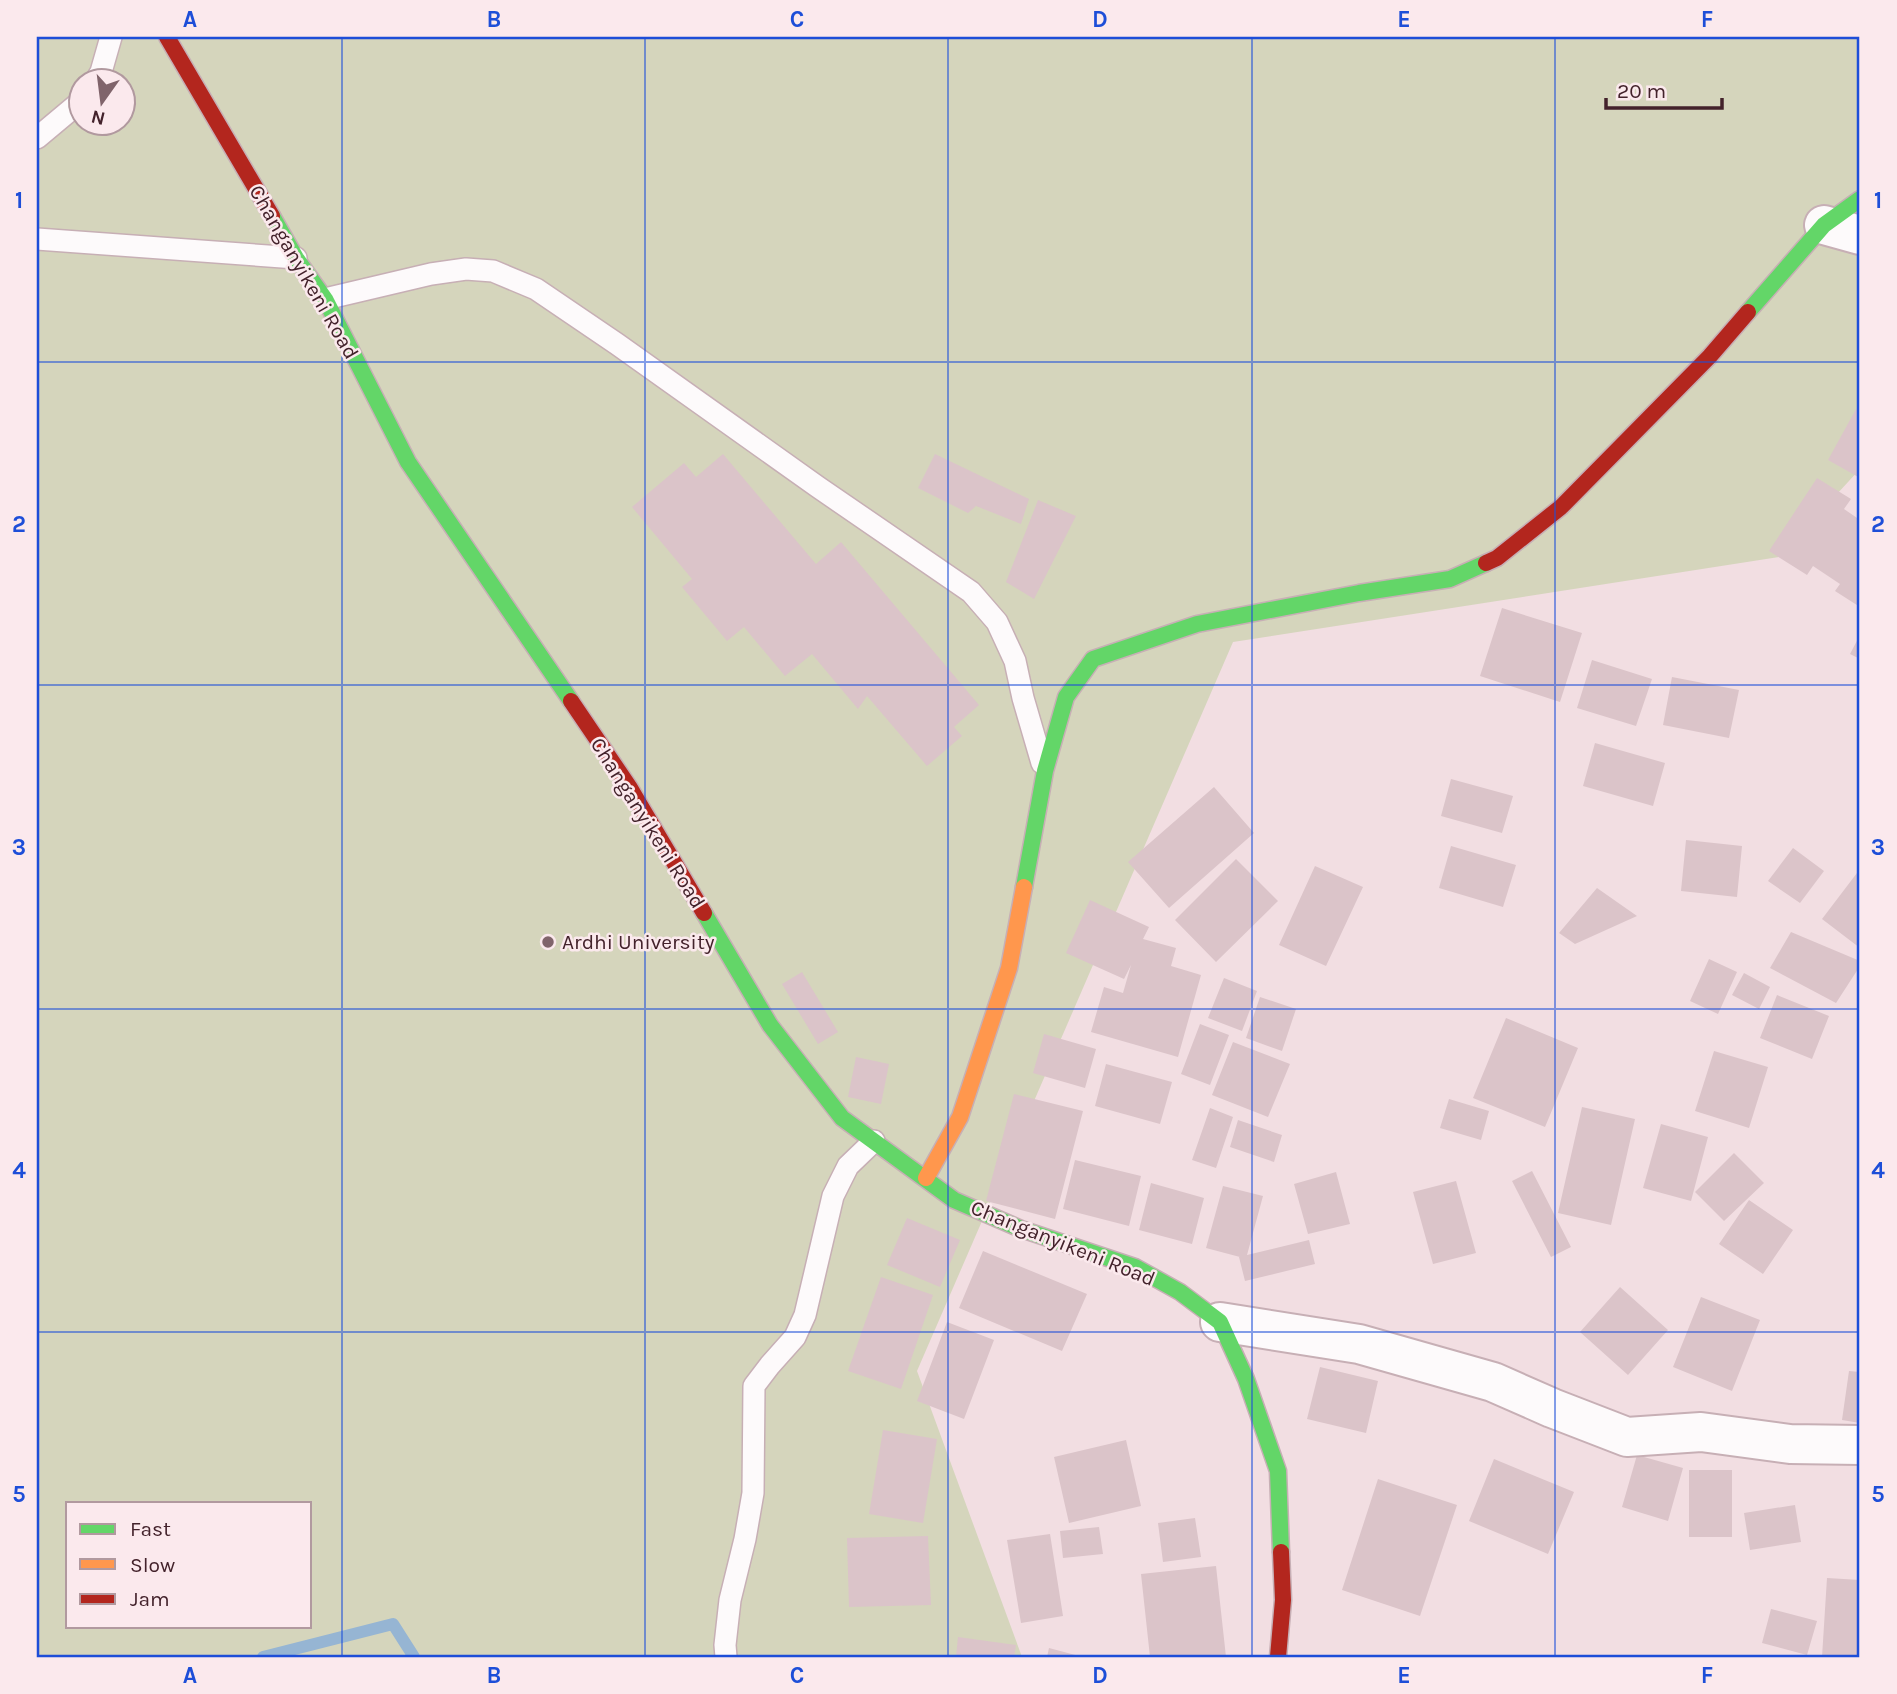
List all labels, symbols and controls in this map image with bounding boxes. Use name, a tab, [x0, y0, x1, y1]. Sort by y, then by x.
text: A	[183, 6, 197, 33]
text: B	[487, 6, 501, 33]
text: C	[790, 6, 804, 33]
text: D	[1092, 6, 1108, 33]
text: E	[1397, 6, 1411, 33]
text: F	[1701, 6, 1713, 33]
north arrow	[66, 66, 136, 136]
scale bar	[1606, 66, 1722, 110]
text: 20 m	[1617, 79, 1666, 103]
text: N	[89, 105, 107, 130]
street label: Changanyikeni Road	[244, 181, 364, 363]
text: 1	[15, 187, 23, 214]
text: 1	[1874, 187, 1882, 214]
text: 2	[12, 511, 26, 538]
text: 2	[1871, 511, 1885, 538]
street label: Changanyikeni Road	[586, 733, 710, 913]
text: 3	[12, 834, 26, 861]
text: 3	[1871, 834, 1885, 861]
place label: Ardhi University	[562, 930, 715, 954]
marker: Ardhi University	[540, 934, 556, 950]
text: 4	[12, 1157, 26, 1184]
text: 4	[1871, 1157, 1885, 1184]
street label: Changanyikeni Road	[967, 1195, 1159, 1291]
text: 5	[12, 1481, 26, 1508]
text: 5	[1871, 1481, 1885, 1508]
legend	[66, 1502, 312, 1628]
text: Fast	[130, 1517, 171, 1541]
text: Slow	[130, 1553, 175, 1577]
text: Jam	[130, 1587, 170, 1611]
text: A	[183, 1662, 197, 1689]
text: B	[487, 1662, 501, 1689]
text: C	[790, 1662, 804, 1689]
text: D	[1092, 1662, 1108, 1689]
text: E	[1397, 1662, 1411, 1689]
text: F	[1701, 1662, 1713, 1689]

